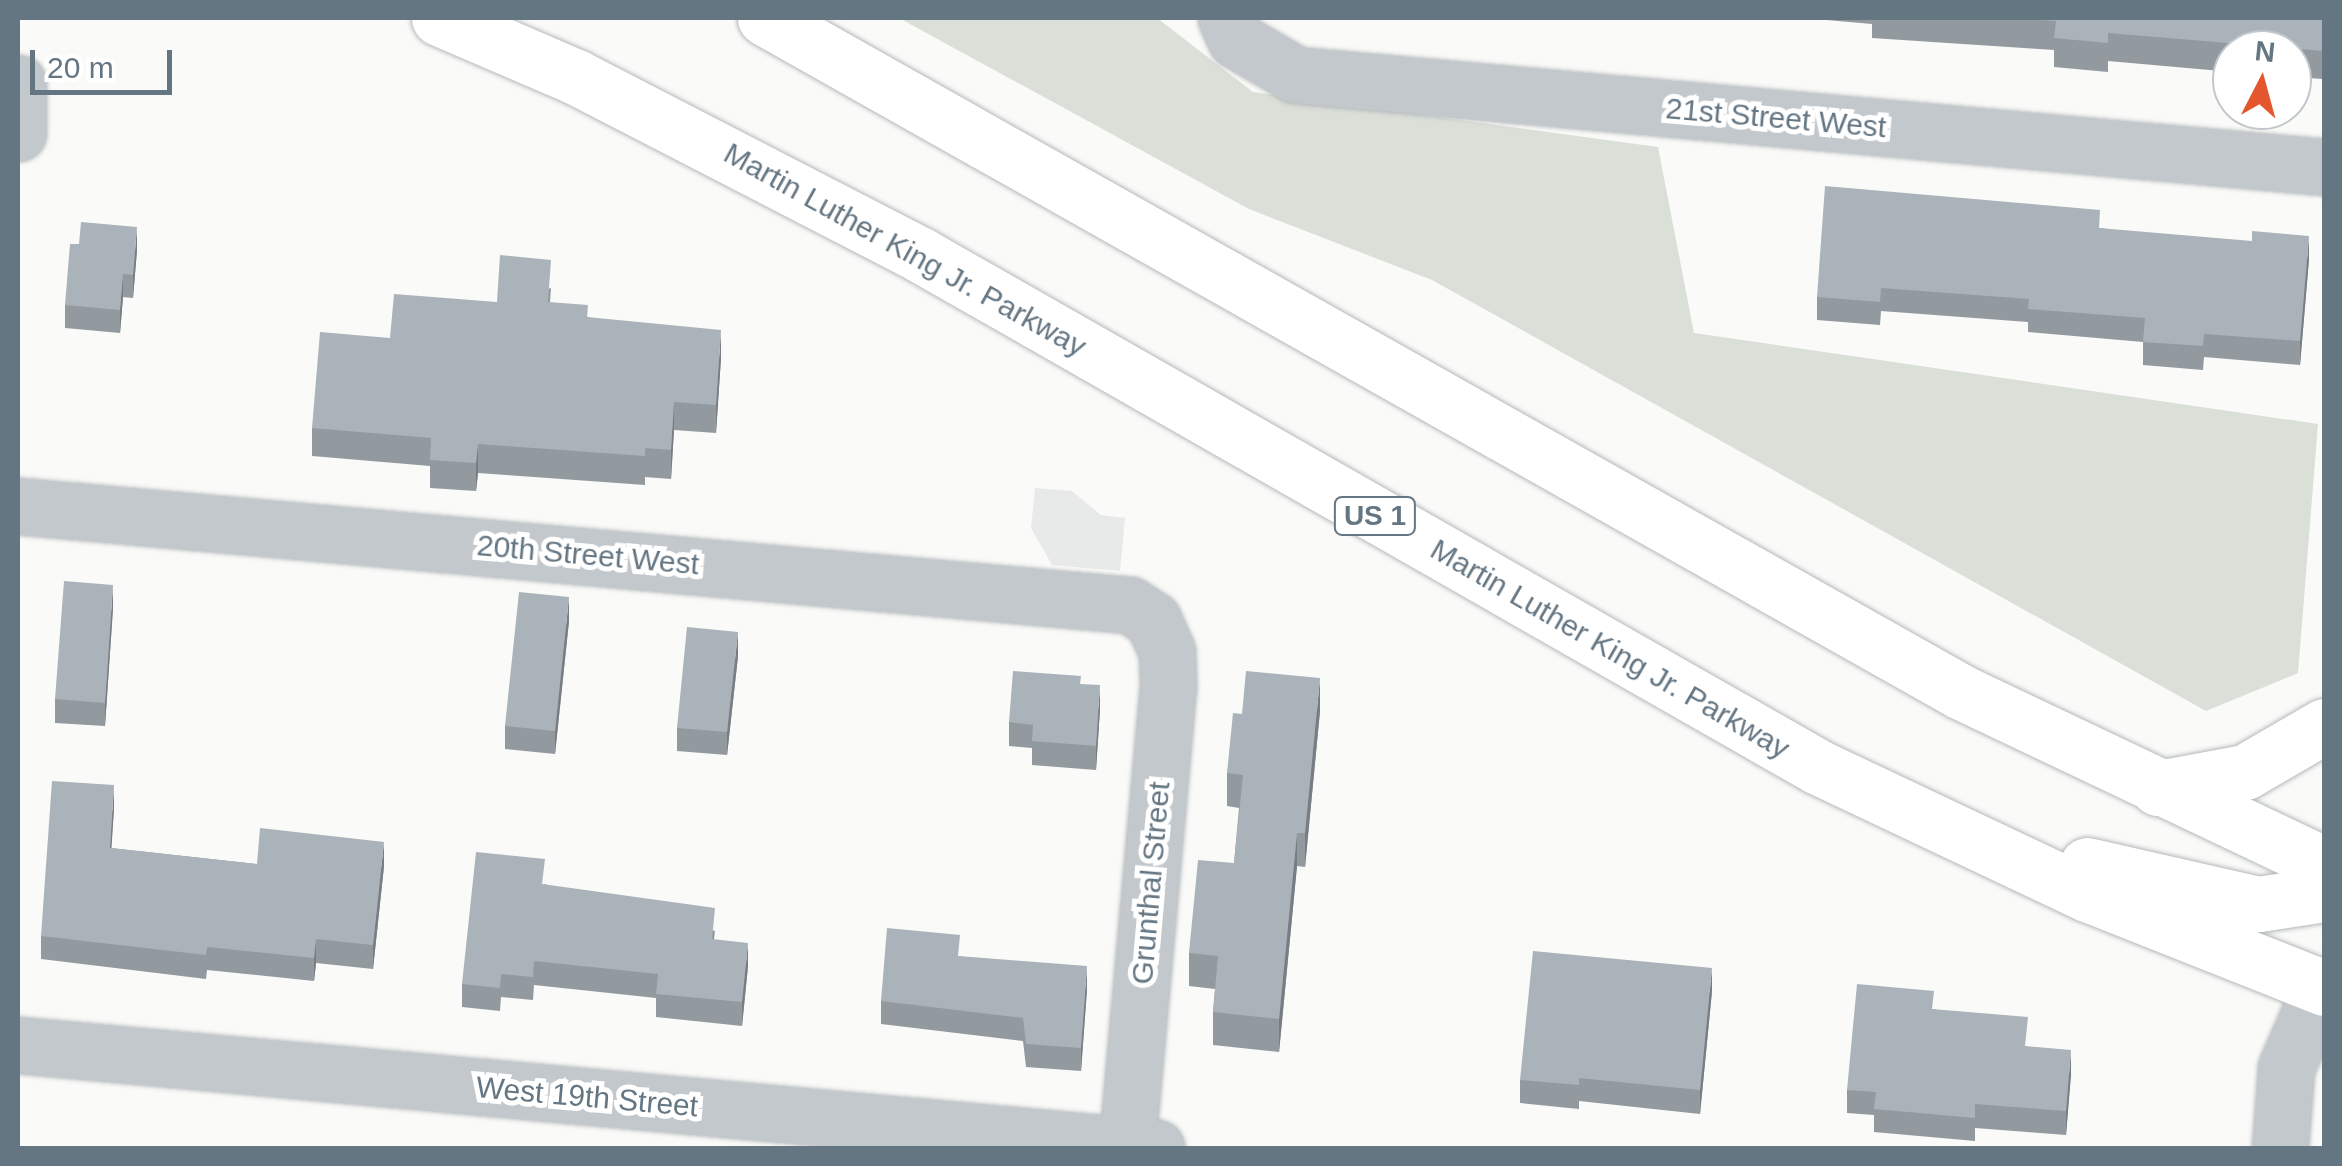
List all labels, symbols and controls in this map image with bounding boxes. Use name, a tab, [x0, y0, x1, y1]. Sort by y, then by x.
scale bar	[35, 30, 178, 92]
north arrow	[2212, 30, 2312, 130]
text: N	[2253, 35, 2277, 68]
text: 20 m	[47, 51, 114, 84]
street label: 21st Street West	[1664, 90, 1888, 146]
street label: Martin Luther King Jr. Parkway	[718, 135, 1092, 365]
road number: US 1	[1332, 493, 1418, 539]
street label: 20th Street West	[475, 527, 701, 583]
street label: Martin Luther King Jr. Parkway	[1424, 531, 1796, 767]
street label: Grunthal Street	[1124, 780, 1178, 986]
street label: West 19th Street	[474, 1069, 700, 1125]

